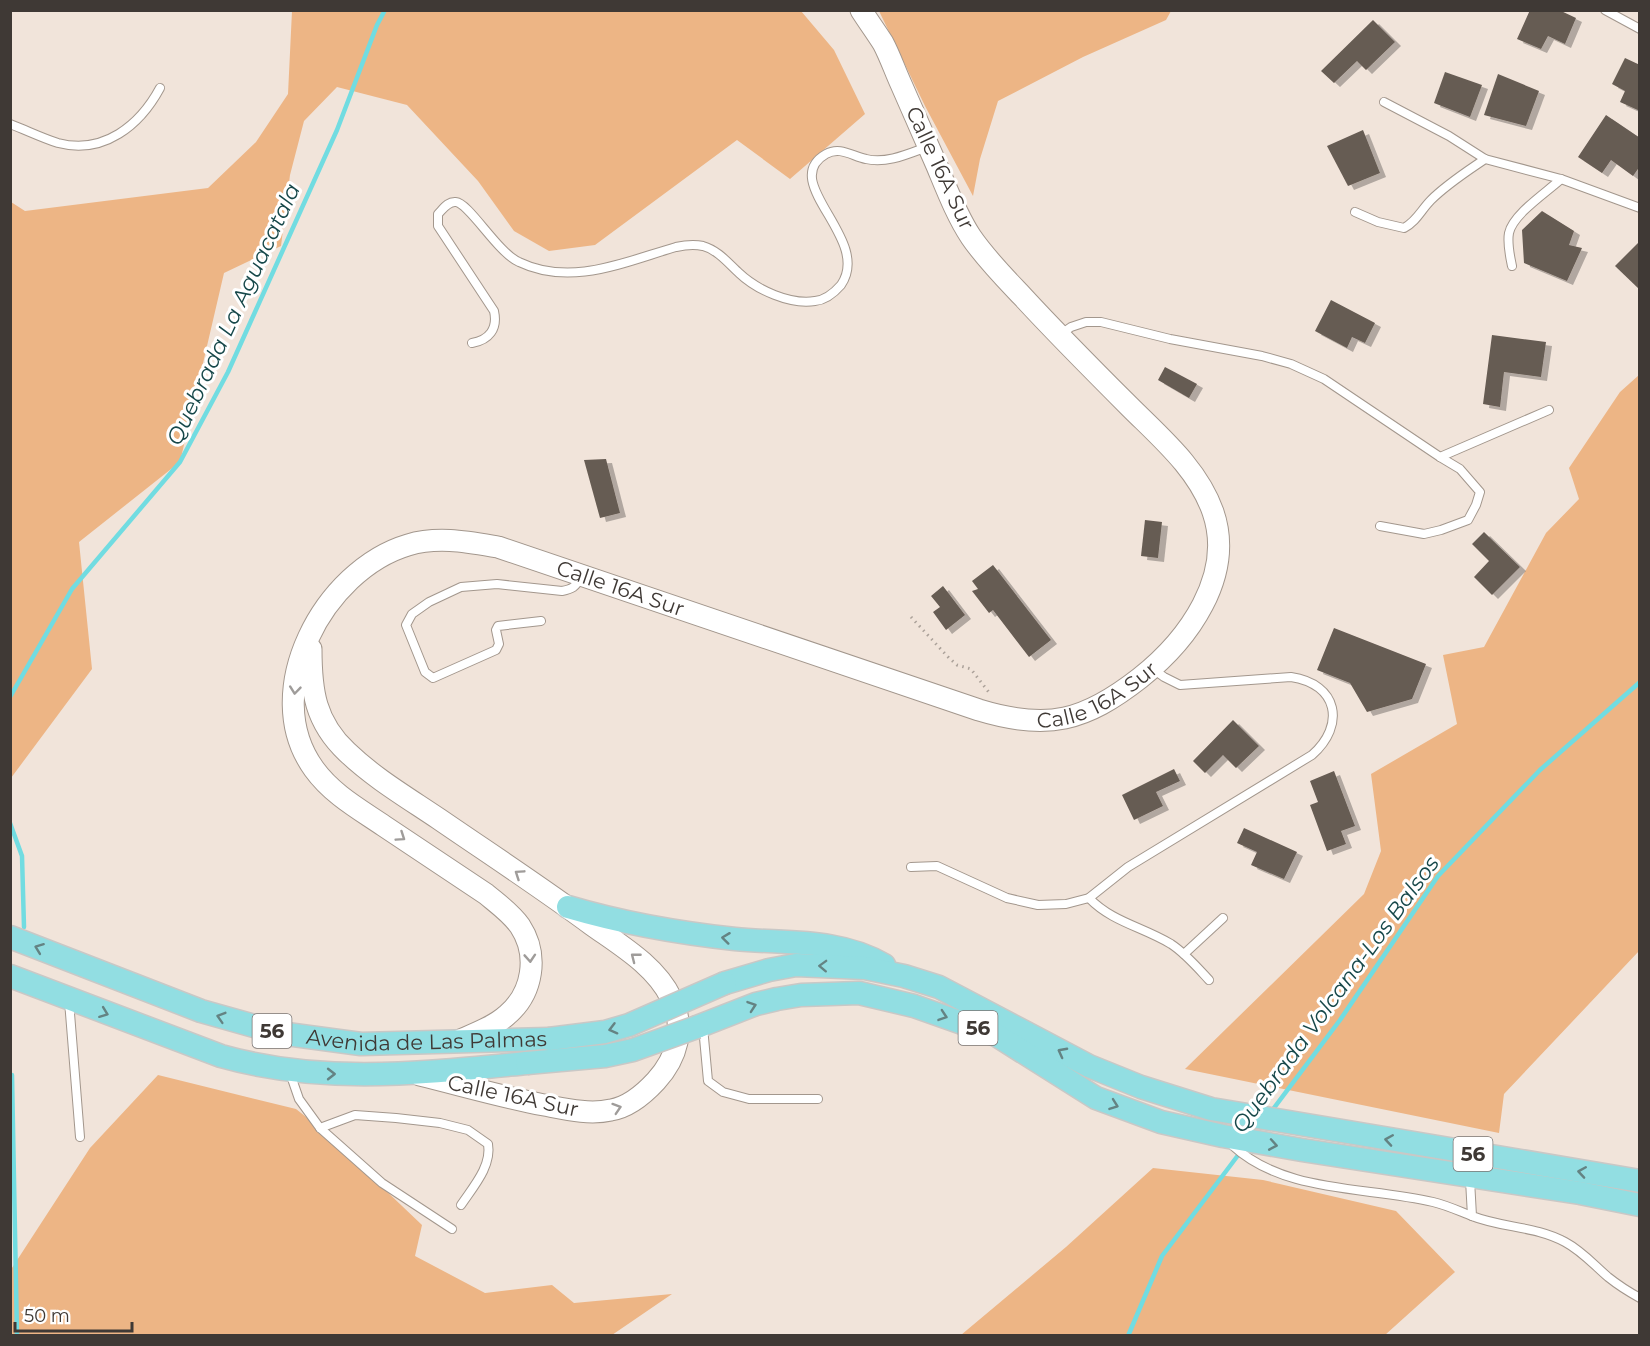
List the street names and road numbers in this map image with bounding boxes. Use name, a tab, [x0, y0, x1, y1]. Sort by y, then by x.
street label: Calle 16A Sur	[901, 102, 980, 233]
street label: Calle 16A Sur	[553, 555, 688, 621]
street label: Calle 16A Sur	[1036, 656, 1162, 733]
road number: 56	[958, 1011, 998, 1045]
road number: 56	[252, 1014, 292, 1048]
street label: Avenida de Las Palmas	[305, 1024, 547, 1056]
street label: Calle 16A Sur	[445, 1069, 581, 1122]
road number: 56	[1454, 1137, 1492, 1171]

